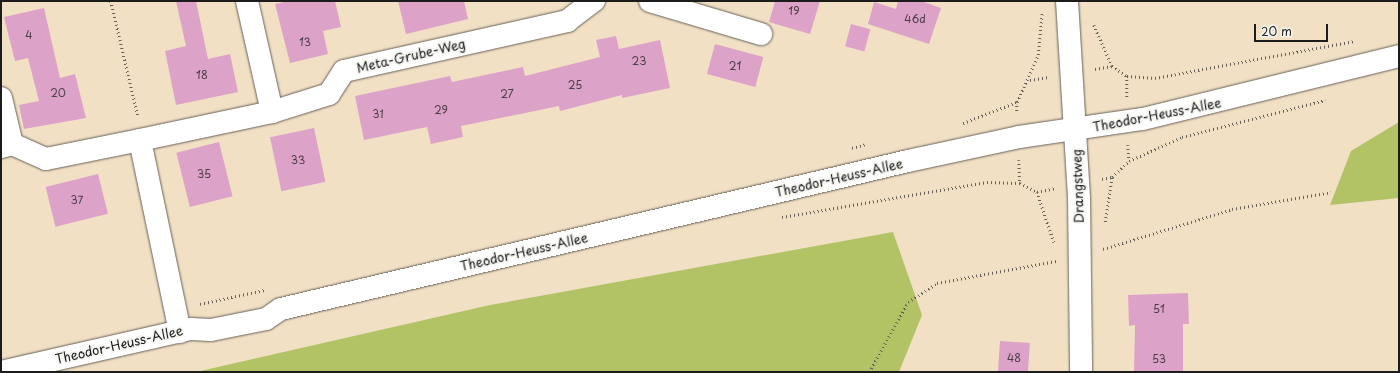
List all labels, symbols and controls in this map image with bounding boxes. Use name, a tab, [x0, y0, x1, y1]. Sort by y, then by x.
house number: 19	[788, 4, 800, 18]
house number: 46d	[904, 12, 926, 26]
scale bar	[1256, 16, 1330, 42]
text: 20 m	[1261, 22, 1292, 40]
house number: 4	[25, 28, 33, 42]
house number: 13	[299, 35, 311, 49]
street label: Meta-Grube-Weg	[355, 36, 467, 76]
house number: 23	[632, 54, 646, 68]
house number: 21	[729, 59, 741, 73]
house number: 18	[196, 68, 208, 82]
house number: 25	[568, 78, 582, 92]
house number: 20	[50, 86, 66, 100]
house number: 27	[500, 87, 514, 101]
street label: Theodor-Heuss-Allee	[1091, 95, 1223, 135]
house number: 29	[434, 103, 448, 117]
house number: 31	[372, 107, 384, 121]
street label: Drangstweg	[1069, 149, 1087, 223]
house number: 33	[291, 153, 305, 167]
street label: Theodor-Heuss-Allee	[774, 156, 904, 200]
house number: 35	[197, 167, 211, 181]
house number: 37	[71, 193, 83, 207]
street label: Theodor-Heuss-Allee	[459, 230, 589, 274]
house number: 51	[1153, 302, 1165, 316]
street label: Theodor-Heuss-Allee	[54, 323, 184, 367]
house number: 48	[1007, 351, 1021, 365]
house number: 53	[1152, 352, 1166, 366]

